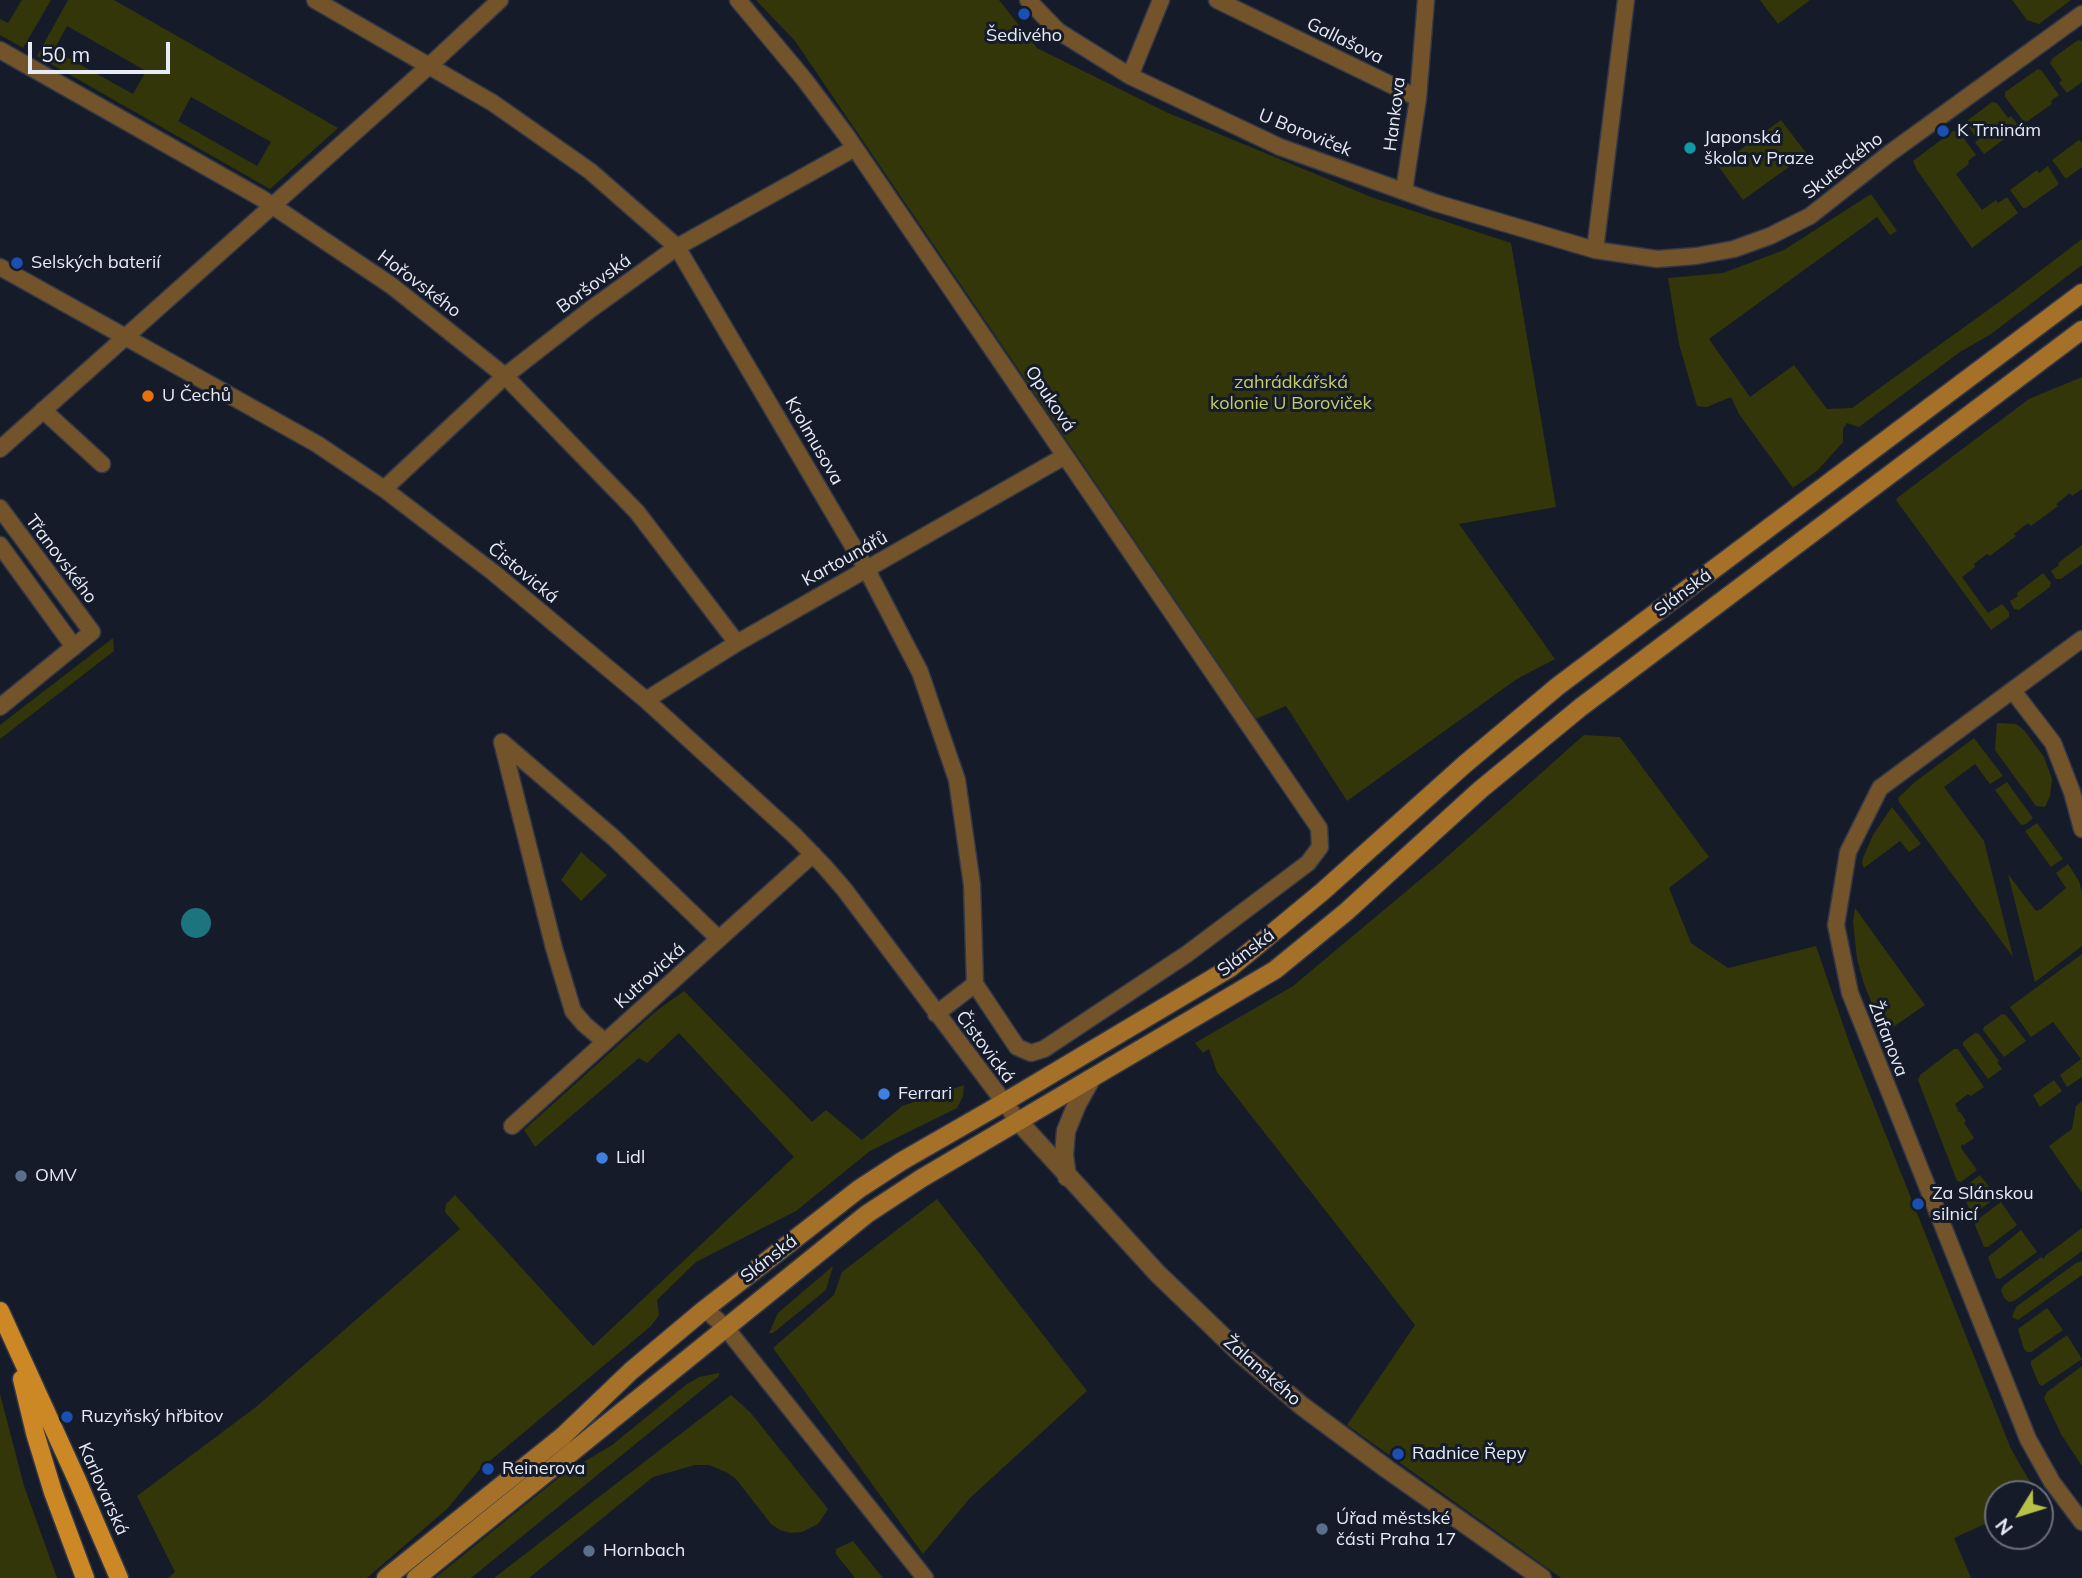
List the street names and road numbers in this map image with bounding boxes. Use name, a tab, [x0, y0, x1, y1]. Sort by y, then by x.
street label: Gallašova	[1303, 13, 1387, 69]
street label: Hankova	[1380, 76, 1410, 152]
street label: U Boroviček	[1255, 105, 1355, 161]
street label: Skuteckého	[1799, 128, 1887, 204]
street label: Hořovského	[373, 246, 465, 322]
street label: Boršovská	[553, 250, 635, 318]
street label: Opuková	[1020, 362, 1080, 436]
street label: Krolmusova	[780, 393, 848, 489]
street label: Třanovského	[21, 510, 101, 608]
street label: Kartounářů	[798, 527, 892, 591]
street label: Čistovická	[483, 538, 563, 608]
street label: Slánská	[1650, 565, 1716, 621]
street label: Slánská	[1213, 925, 1279, 981]
street label: Kutrovická	[610, 939, 690, 1013]
street label: Žufanova	[1864, 998, 1912, 1080]
street label: Čistovická	[951, 1007, 1019, 1087]
street label: Slánská	[736, 1230, 802, 1288]
street label: Žalanského	[1219, 1331, 1305, 1411]
street label: Karlovarská	[73, 1439, 133, 1539]

